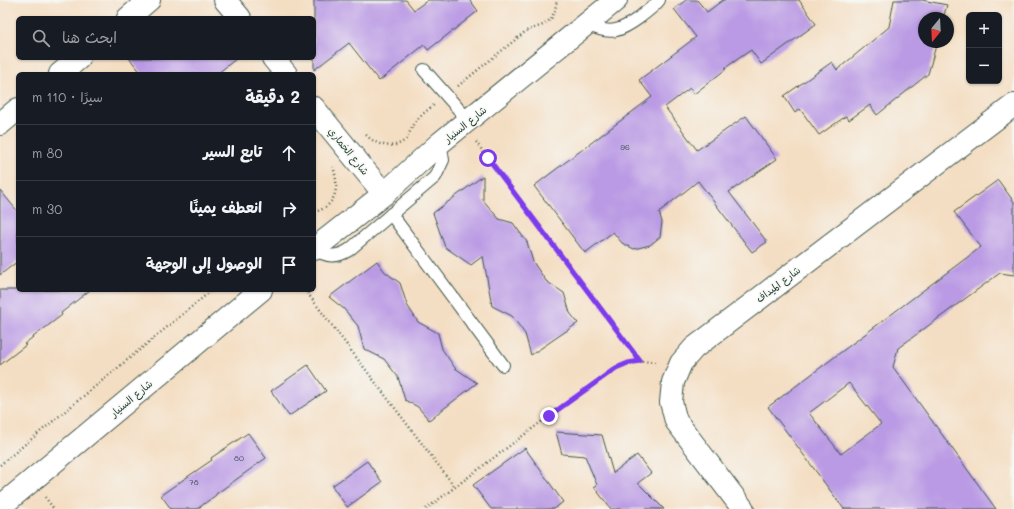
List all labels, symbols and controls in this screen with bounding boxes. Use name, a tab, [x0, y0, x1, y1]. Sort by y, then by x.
north arrow	[918, 12, 954, 48]
map controls	[966, 12, 1002, 84]
button: +	[966, 12, 1002, 48]
search box	[16, 16, 316, 60]
icon: search	[30, 27, 52, 49]
text: ابحث هنا	[62, 27, 117, 47]
button: −	[966, 48, 1002, 84]
text: 2 دقيقة	[245, 85, 300, 107]
text: سيرًا · 110 m	[32, 88, 103, 105]
street label: شارع السنيار	[440, 102, 490, 147]
street label: شارع الخماري	[324, 124, 373, 179]
text: تابع السير	[203, 141, 262, 161]
icon: ahead	[278, 142, 300, 164]
house number: 96	[620, 142, 630, 152]
text: 80 m	[32, 144, 62, 161]
route start	[479, 149, 497, 167]
text: انعطف يمينًا	[190, 197, 262, 217]
icon: right	[278, 198, 300, 220]
text: 30 m	[32, 200, 62, 217]
text: الوصول إلى الوجهة	[146, 253, 262, 273]
icon: arrive	[278, 254, 300, 276]
street label: شارع الميداف	[753, 263, 804, 306]
street label: شارع السنيار	[106, 376, 156, 421]
route end	[540, 407, 558, 425]
house number: 80	[234, 453, 244, 463]
house number: 78	[189, 477, 199, 487]

